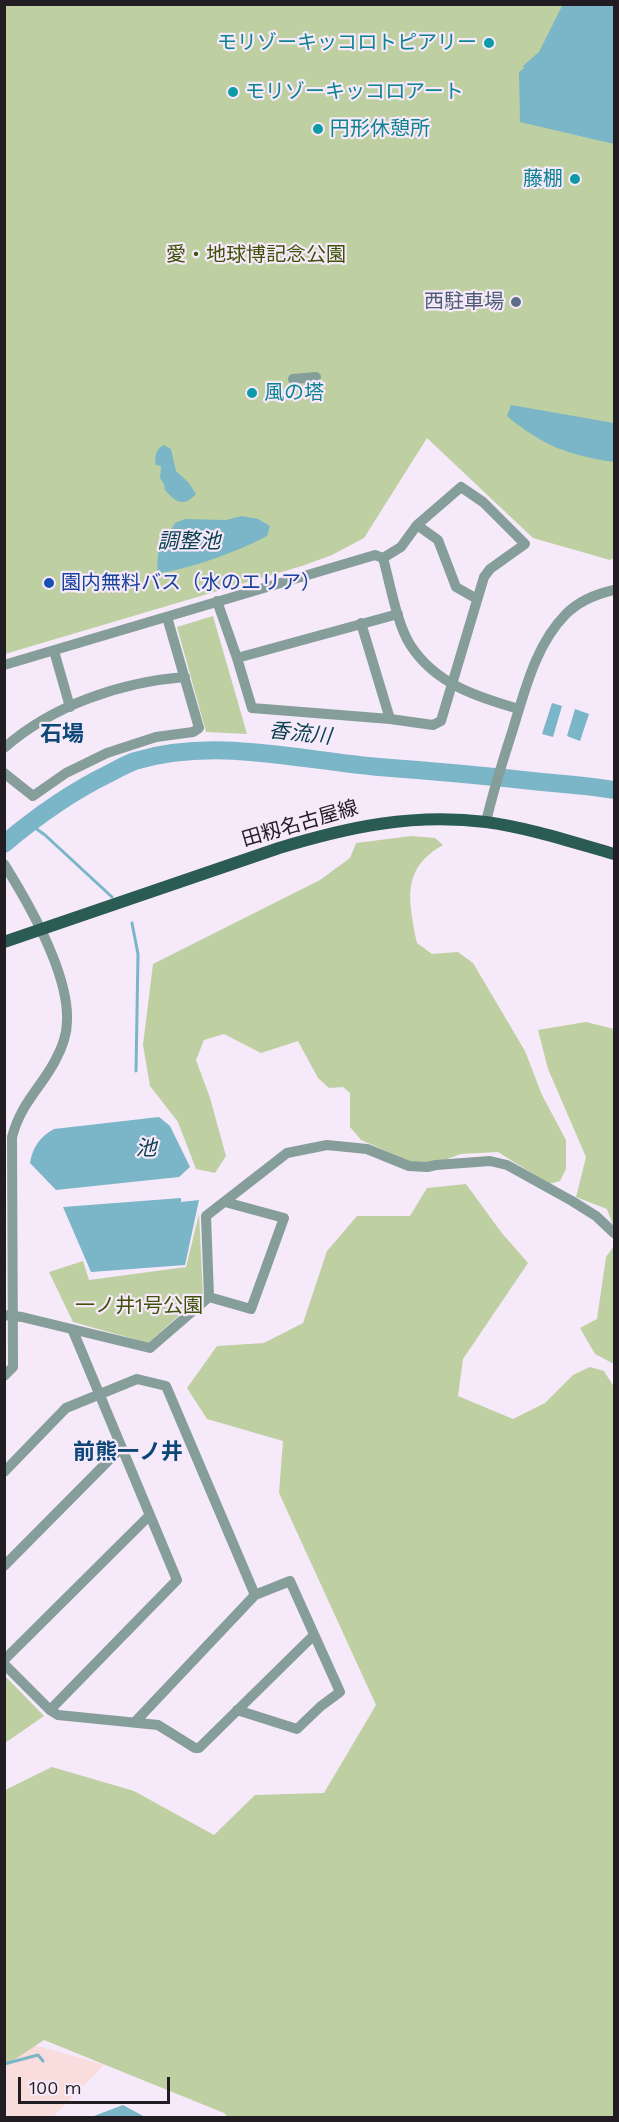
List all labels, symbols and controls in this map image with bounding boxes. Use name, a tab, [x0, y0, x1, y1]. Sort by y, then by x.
place label: モリゾーキッコロトピアリー	[217, 31, 477, 55]
marker: モリゾーキッコロトピアリー	[482, 36, 496, 50]
place label: モリゾーキッコロアート	[245, 80, 464, 104]
marker: モリゾーキッコロアート	[226, 85, 240, 99]
place label: 円形休憩所	[330, 117, 430, 141]
marker: 円形休憩所	[311, 122, 325, 136]
place label: 藤棚	[523, 167, 563, 191]
marker: 藤棚	[568, 172, 582, 186]
park label: 愛・地球博記念公園	[166, 243, 346, 267]
place label: 西駐車場	[424, 290, 504, 314]
marker: 西駐車場	[509, 295, 523, 309]
place label: 風の塔	[264, 381, 324, 405]
marker: 風の塔	[245, 386, 259, 400]
water label: 調整池	[158, 529, 220, 555]
place label: 園内無料バス（水のエリア）	[61, 571, 321, 595]
marker: 園内無料バス（水のエリア）	[42, 576, 56, 590]
water label: 香流川	[267, 718, 333, 750]
district label: 石場	[40, 722, 84, 748]
street label: 田籾名古屋線	[239, 796, 361, 852]
water label: 池	[136, 1136, 156, 1162]
park label: 一ノ井1号公園	[75, 1294, 203, 1318]
district label: 前熊一ノ井	[73, 1440, 183, 1466]
scale bar	[21, 2065, 172, 2103]
text: 100 m	[29, 2077, 82, 2098]

